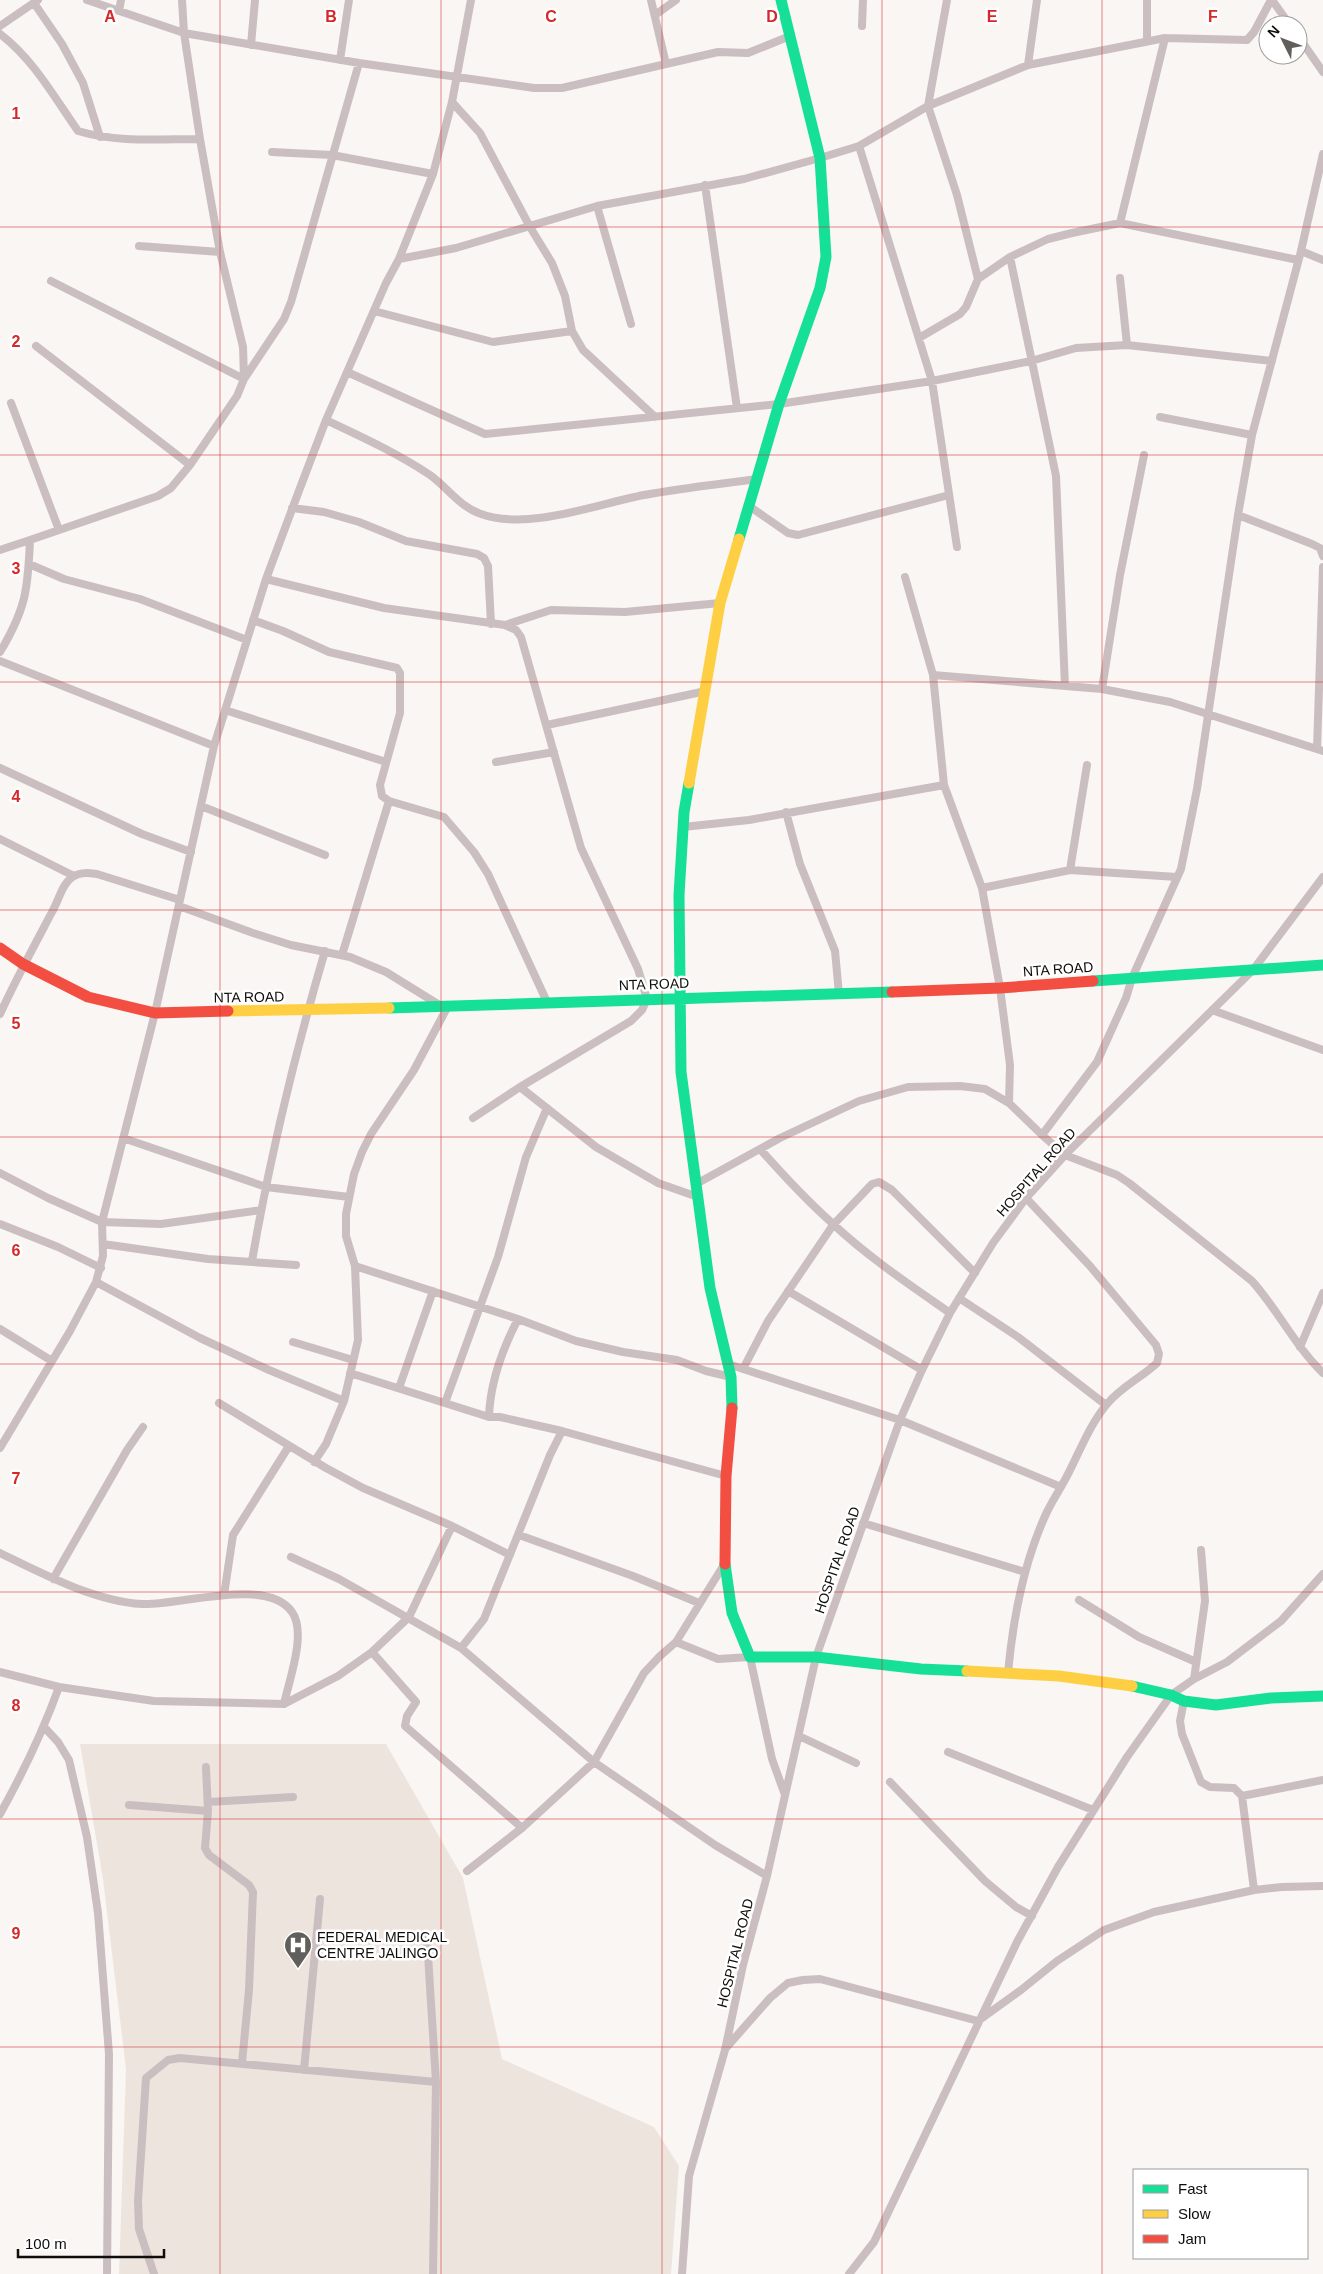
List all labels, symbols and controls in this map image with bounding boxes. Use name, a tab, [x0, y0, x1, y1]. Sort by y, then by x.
text: A	[104, 8, 116, 25]
text: B	[325, 8, 337, 25]
text: C	[545, 8, 557, 25]
text: D	[766, 8, 778, 25]
text: E	[987, 8, 998, 25]
text: F	[1208, 8, 1218, 25]
north arrow	[1258, 15, 1308, 65]
text: N	[1264, 22, 1283, 40]
text: 1	[12, 105, 21, 122]
text: 2	[12, 333, 21, 350]
text: 3	[12, 560, 21, 577]
text: 4	[12, 788, 21, 805]
street label: NTA ROAD	[1022, 959, 1094, 979]
street label: NTA ROAD	[618, 975, 690, 993]
street label: NTA ROAD	[214, 988, 284, 1006]
text: 5	[12, 1015, 21, 1032]
street label: HOSPITAL ROAD	[993, 1124, 1079, 1220]
text: 6	[12, 1242, 21, 1259]
text: 7	[12, 1470, 21, 1487]
street label: HOSPITAL ROAD	[811, 1504, 863, 1616]
text: 8	[12, 1697, 21, 1714]
street label: HOSPITAL ROAD	[714, 1897, 756, 2009]
text: 9	[12, 1925, 21, 1942]
place label: FEDERAL MEDICAL CENTRE JALINGO	[317, 1929, 447, 1961]
hospital icon: FEDERAL MEDICAL CENTRE JALINGO	[283, 1930, 313, 1969]
legend	[1133, 2169, 1308, 2259]
text: Fast	[1178, 2180, 1208, 2197]
text: Slow	[1178, 2205, 1211, 2222]
scale bar	[18, 2226, 164, 2258]
text: Jam	[1178, 2230, 1206, 2247]
text: 100 m	[25, 2235, 67, 2252]

